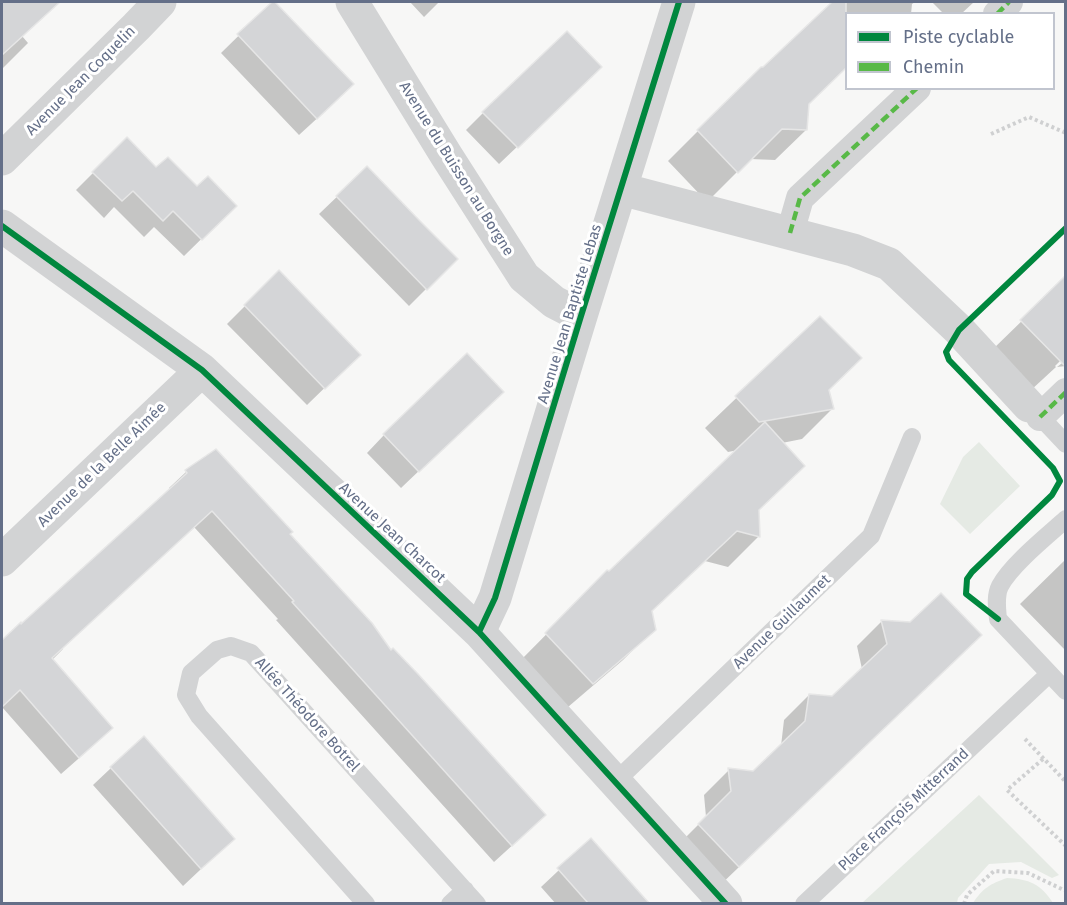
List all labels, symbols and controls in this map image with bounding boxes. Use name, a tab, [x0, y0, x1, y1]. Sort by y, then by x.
legend	[845, 12, 1055, 90]
street label: Avenue Jean Coquelin	[23, 23, 139, 139]
text: Piste cyclable	[903, 26, 1014, 48]
text: Chemin	[903, 56, 964, 78]
street label: Avenue du Buisson au Borgne	[395, 79, 517, 259]
street label: Avenue Jean Baptiste Lebas	[534, 222, 606, 406]
street label: Avenue de la Belle Aimée	[34, 399, 170, 531]
street label: Avenue Jean Charcot	[335, 479, 449, 587]
street label: Avenue Guillaumet	[730, 571, 834, 673]
street label: Allée Théodore Botrel	[251, 654, 363, 776]
street label: Place François Mitterrand	[835, 745, 973, 875]

